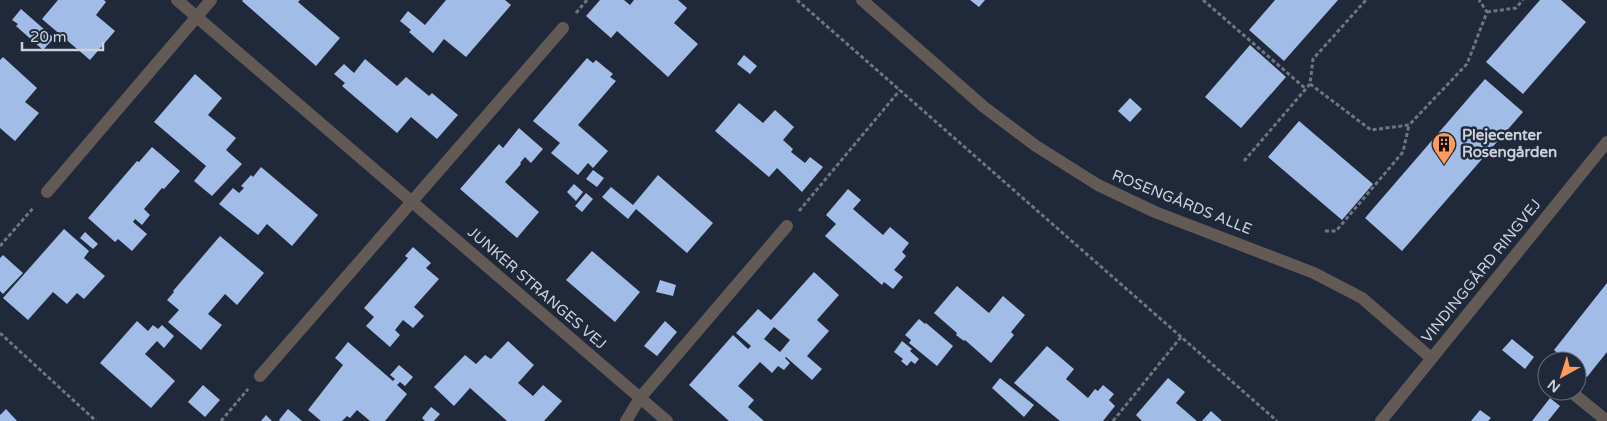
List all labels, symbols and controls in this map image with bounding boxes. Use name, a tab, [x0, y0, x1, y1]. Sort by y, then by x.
scale bar	[22, 20, 104, 52]
text: 20 m	[30, 28, 67, 46]
place label: Plejecenter Rosengården	[1462, 126, 1557, 162]
building icon: Plejecenter Rosengården	[1431, 131, 1457, 165]
street label: ROSENGÅRDS ALLE	[1109, 166, 1255, 238]
street label: VINDINGGÅRD RINGVEJ	[1418, 196, 1544, 346]
street label: JUNKER STRANGES VEJ	[464, 223, 610, 353]
north arrow	[1537, 351, 1587, 401]
text: N	[1544, 376, 1564, 396]

